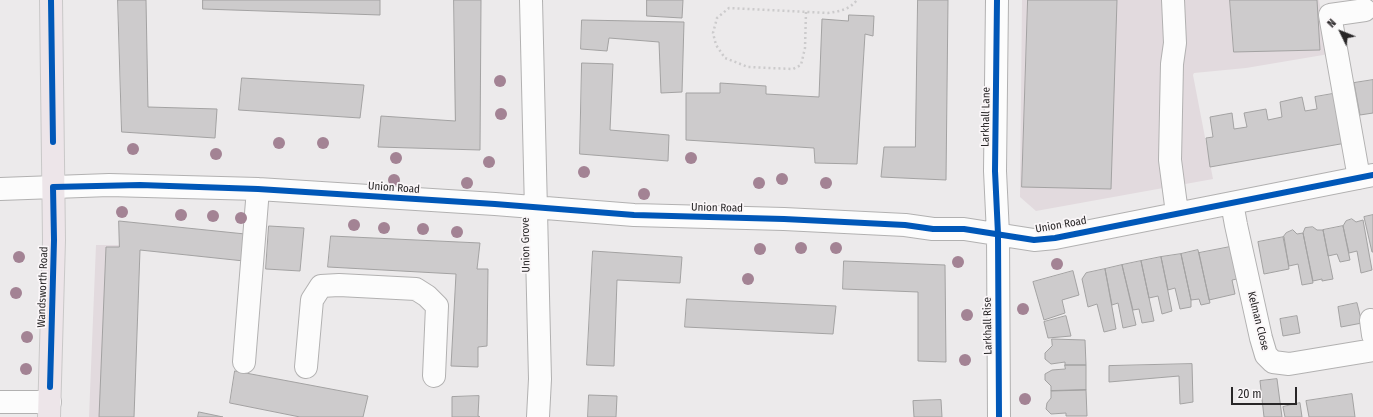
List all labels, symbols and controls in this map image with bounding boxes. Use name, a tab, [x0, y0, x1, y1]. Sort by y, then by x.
north arrow	[1321, 12, 1361, 52]
text: N	[1325, 17, 1339, 30]
street label: Larkhall Lane	[979, 87, 993, 147]
street label: Union Road	[368, 180, 420, 196]
street label: Union Road	[691, 201, 743, 215]
street label: Union Road	[1034, 214, 1088, 236]
street label: Union Grove	[519, 217, 533, 273]
street label: Wandsworth Road	[35, 246, 51, 328]
street label: Kelman Close	[1244, 290, 1272, 352]
street label: Larkhall Rise	[981, 297, 995, 355]
scale bar	[1233, 379, 1299, 405]
text: 20 m	[1238, 387, 1262, 401]

